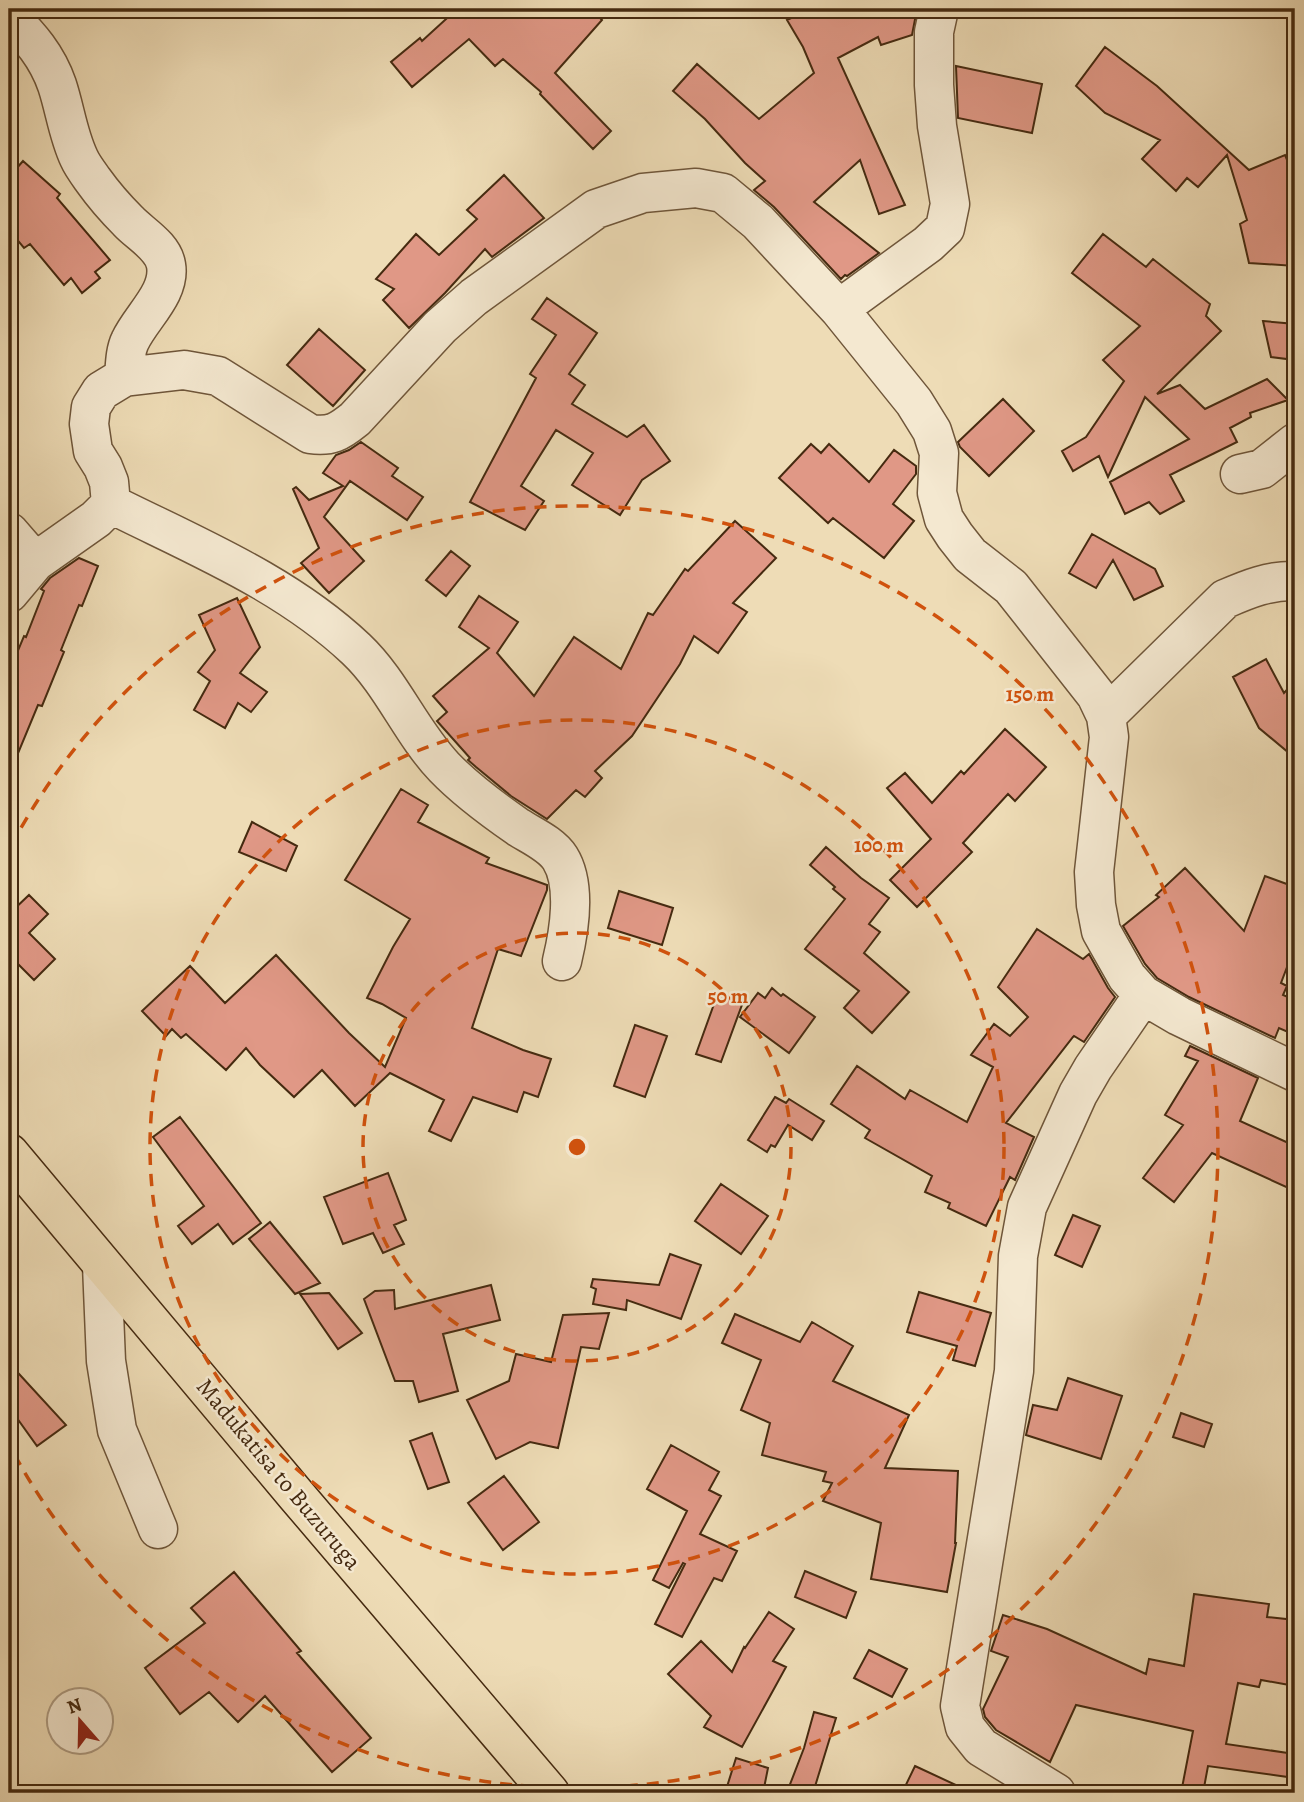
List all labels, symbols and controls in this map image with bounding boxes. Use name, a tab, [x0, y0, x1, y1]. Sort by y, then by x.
text: 150 m	[1006, 680, 1055, 708]
text: 100 m	[854, 831, 904, 859]
text: 50 m	[708, 982, 749, 1010]
centre of rings	[565, 1135, 589, 1159]
street label: Madukatisa to Buzuruga	[189, 1371, 369, 1577]
north arrow	[46, 1686, 116, 1756]
text: N	[64, 1691, 86, 1721]

